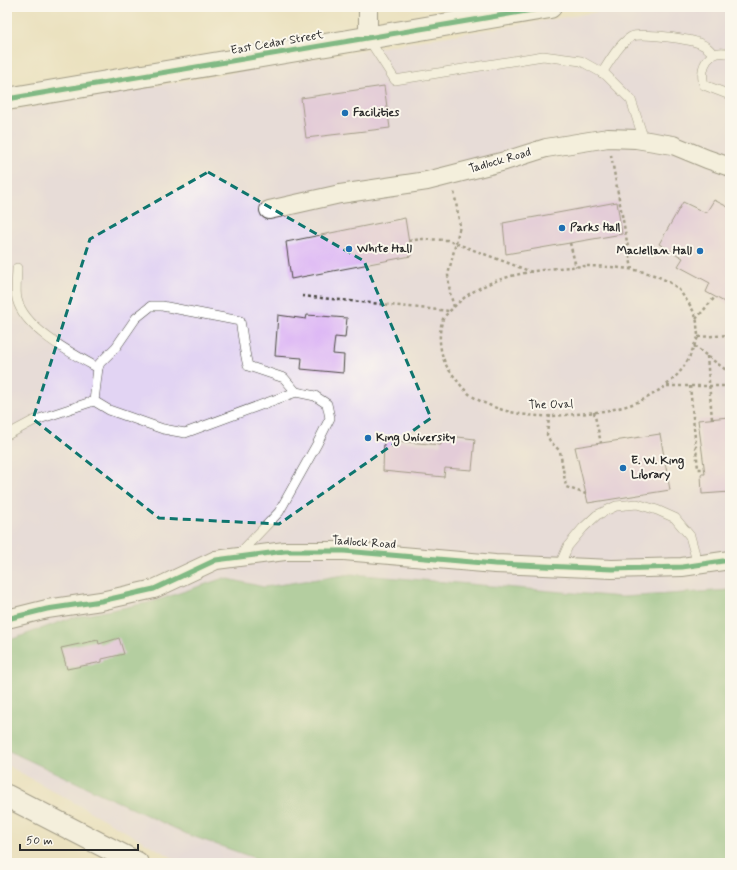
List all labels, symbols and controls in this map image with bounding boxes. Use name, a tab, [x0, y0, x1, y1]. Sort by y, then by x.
street label: East Cedar Street	[229, 27, 325, 59]
place label: Facilities	[353, 105, 400, 121]
marker: Facilities	[340, 108, 350, 118]
street label: Tadlock Road	[467, 144, 533, 178]
place label: Parks Hall	[570, 220, 621, 236]
marker: Parks Hall	[557, 223, 567, 233]
place label: White Hall	[356, 241, 412, 257]
place label: Maclellan Hall	[617, 243, 693, 259]
marker: White Hall	[344, 244, 354, 254]
marker: Maclellan Hall	[695, 246, 705, 256]
street label: The Oval	[528, 397, 574, 413]
place label: King University	[376, 430, 456, 447]
marker: King University	[363, 433, 373, 443]
place label: E. W. King Library	[631, 453, 684, 483]
marker: E. W. King Library	[618, 463, 628, 473]
street label: Tadlock Road	[331, 533, 397, 553]
scale bar	[20, 826, 138, 852]
text: 50 m	[26, 833, 53, 849]

